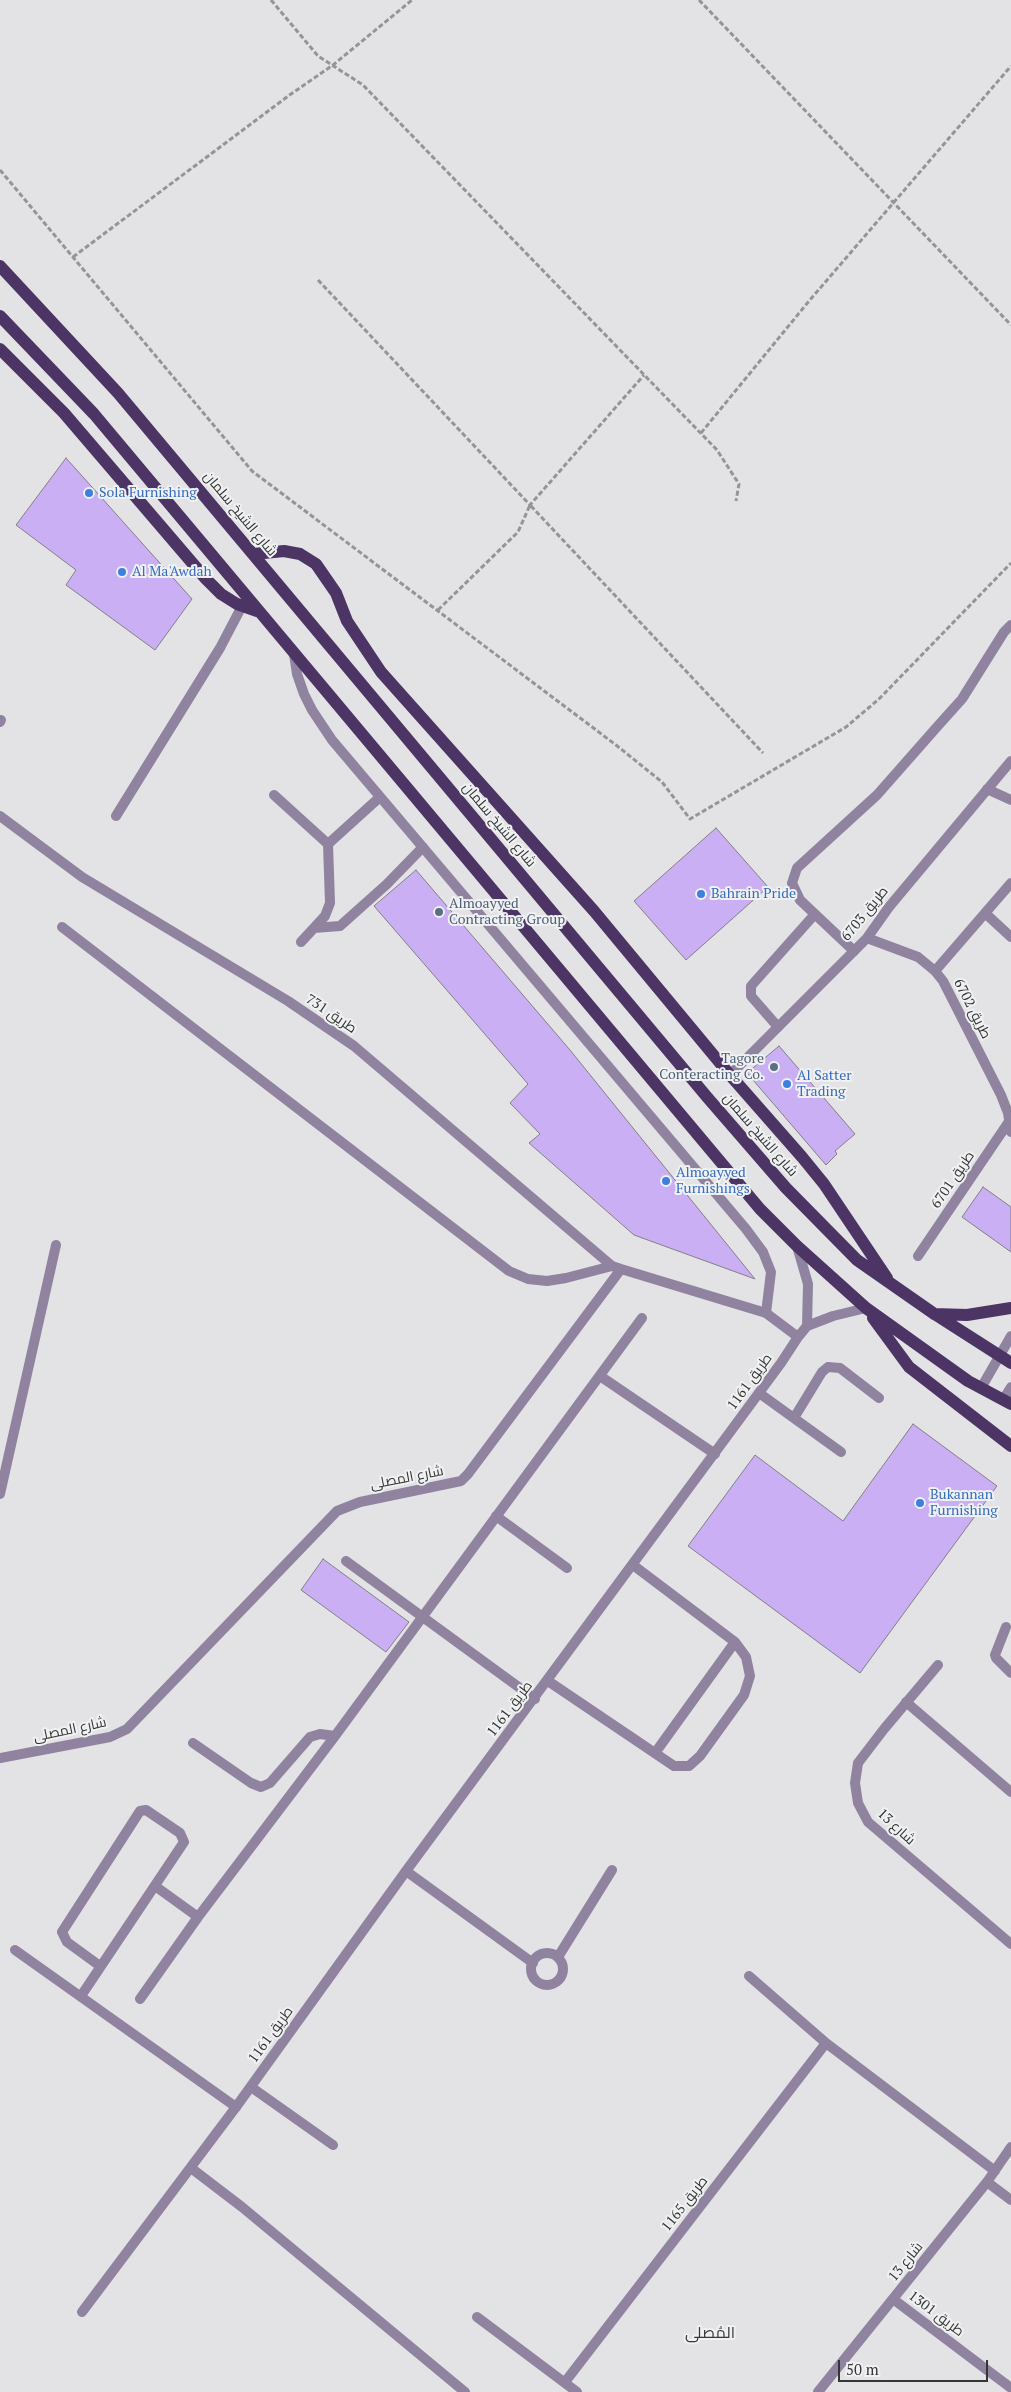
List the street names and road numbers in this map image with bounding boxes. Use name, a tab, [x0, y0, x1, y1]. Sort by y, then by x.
street label: شارع الشيخ سلمان	[200, 468, 280, 560]
street label: شارع الشيخ سلمان	[459, 779, 539, 871]
street label: طريق 6703	[838, 883, 892, 945]
street label: طريق 6702	[950, 976, 994, 1042]
street label: طريق 731	[302, 991, 360, 1037]
street label: شارع الشيخ سلمان	[719, 1090, 801, 1180]
street label: طريق 6701	[928, 1148, 978, 1212]
street label: طريق 1161	[724, 1351, 776, 1413]
street label: شارع المصلى	[369, 1463, 445, 1493]
street label: طريق 1161	[484, 1678, 536, 1740]
street label: شارع المصلى	[32, 1714, 108, 1746]
street label: شارع 13	[874, 1805, 918, 1849]
street label: طريق 1161	[245, 2004, 297, 2066]
street label: طريق 1165	[658, 2173, 712, 2235]
street label: شارع 13	[885, 2239, 927, 2285]
street label: طريق 1301	[905, 2288, 967, 2340]

